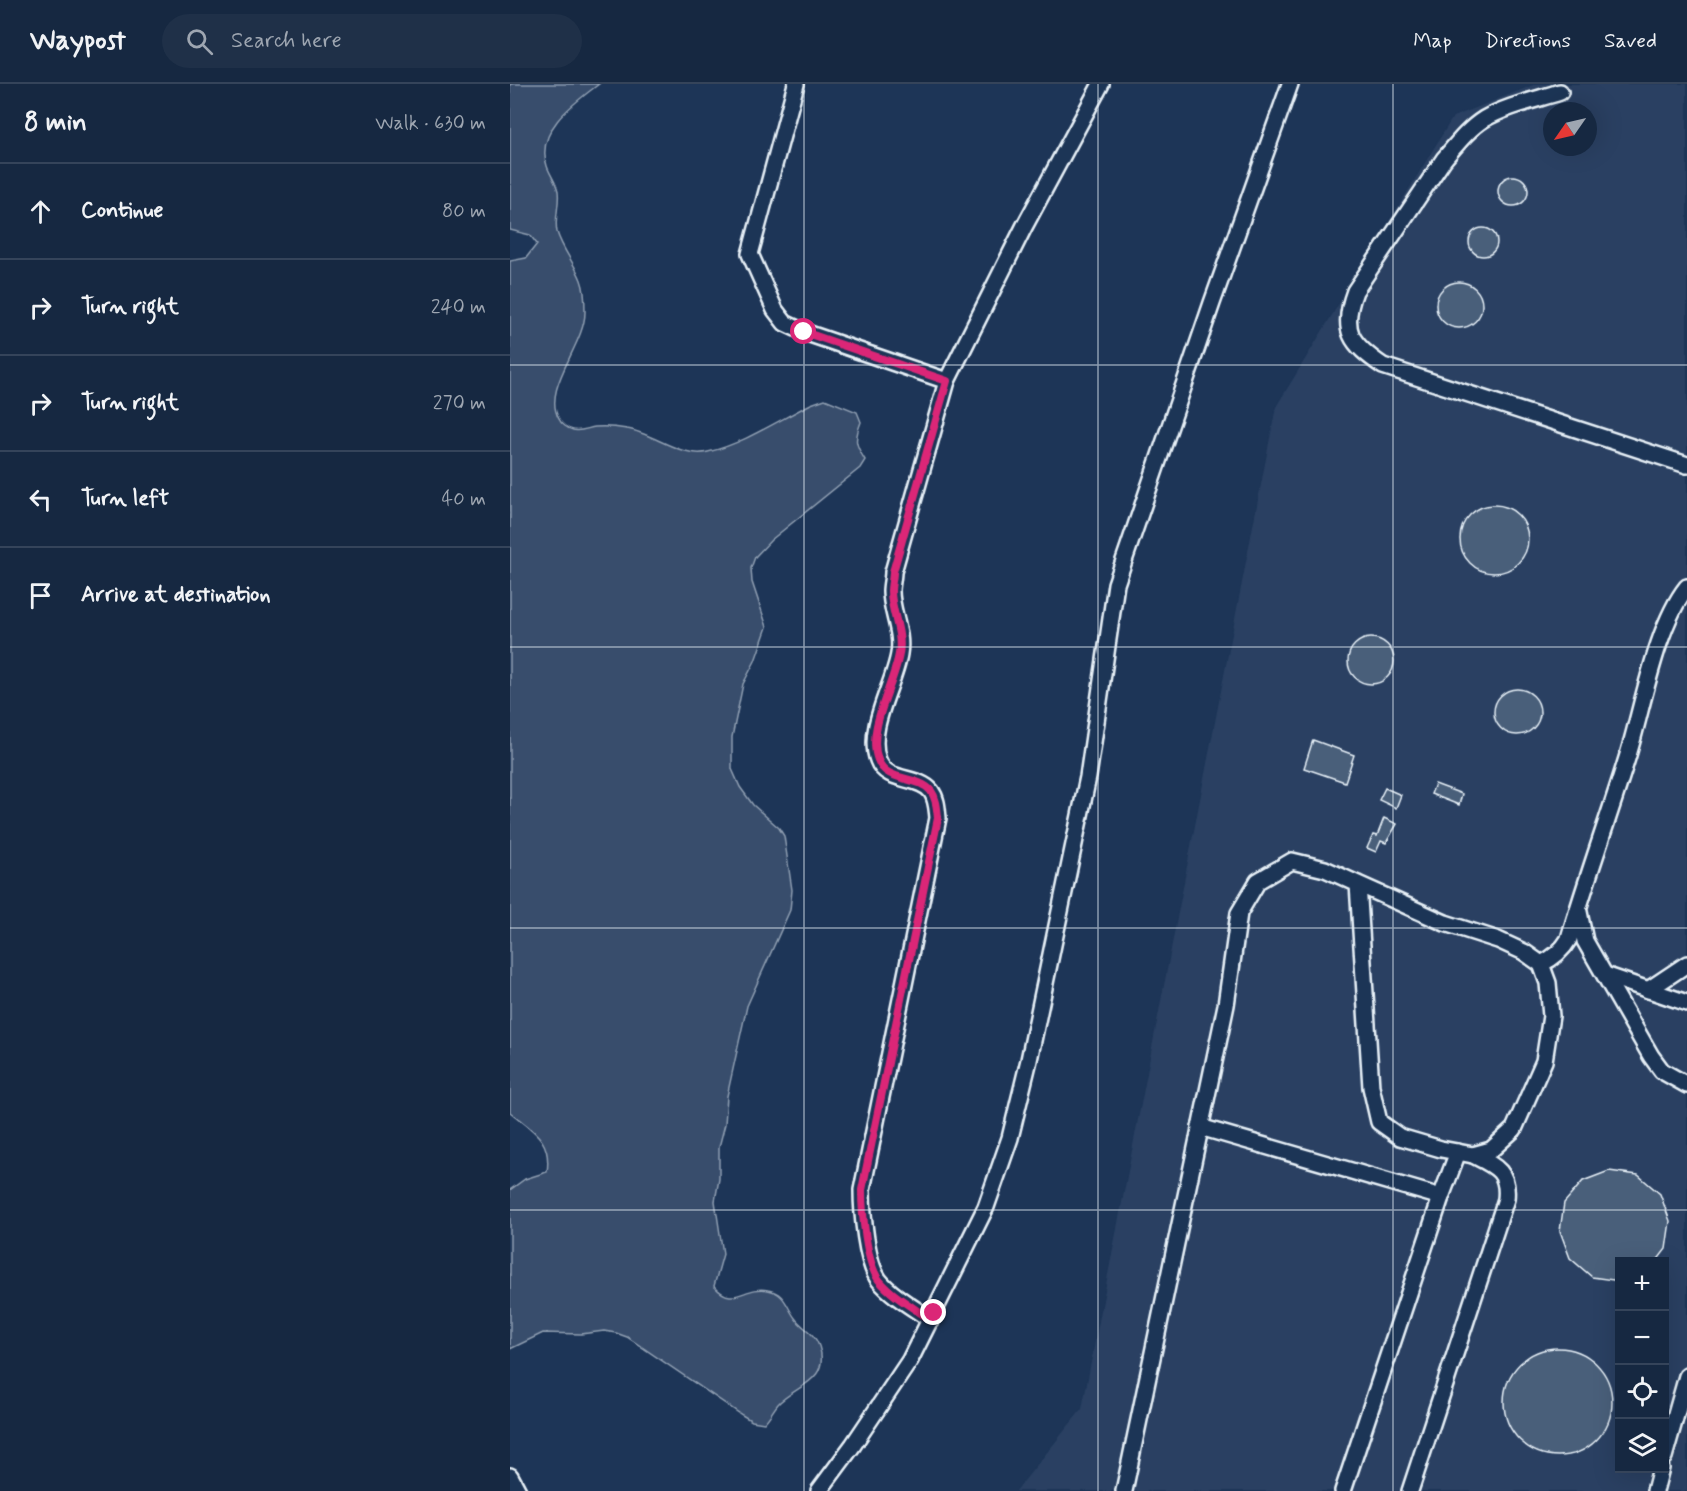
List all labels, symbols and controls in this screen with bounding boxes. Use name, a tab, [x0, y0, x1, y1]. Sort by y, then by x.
search box	[162, 14, 582, 68]
text: Waypost	[30, 23, 126, 60]
icon: search	[183, 25, 216, 58]
text: Search here	[231, 27, 342, 55]
text: Map	[1413, 27, 1452, 55]
text: Directions	[1485, 27, 1571, 55]
text: Saved	[1604, 27, 1657, 55]
north arrow	[1543, 102, 1597, 156]
text: 8 min	[24, 106, 87, 140]
text: Walk · 630 m	[375, 110, 486, 137]
icon: ahead	[24, 195, 57, 228]
text: Continue	[81, 197, 163, 225]
text: 80 m	[442, 198, 486, 225]
icon: right	[24, 291, 57, 324]
text: Turn right	[81, 293, 179, 321]
text: 240 m	[431, 294, 486, 321]
route start	[790, 318, 816, 344]
icon: right	[24, 387, 57, 420]
text: Turn right	[81, 389, 179, 417]
text: 270 m	[433, 390, 486, 417]
icon: left	[24, 483, 57, 516]
text: Turn left	[81, 485, 169, 513]
text: 40 m	[442, 486, 486, 513]
icon: arrive	[24, 579, 57, 612]
text: Arrive at destination	[81, 581, 271, 609]
map controls	[1615, 1257, 1669, 1473]
button: +	[1615, 1257, 1669, 1311]
route end	[920, 1299, 946, 1325]
button: −	[1615, 1311, 1669, 1365]
button: locate	[1615, 1365, 1669, 1419]
button: layers	[1615, 1419, 1669, 1473]

